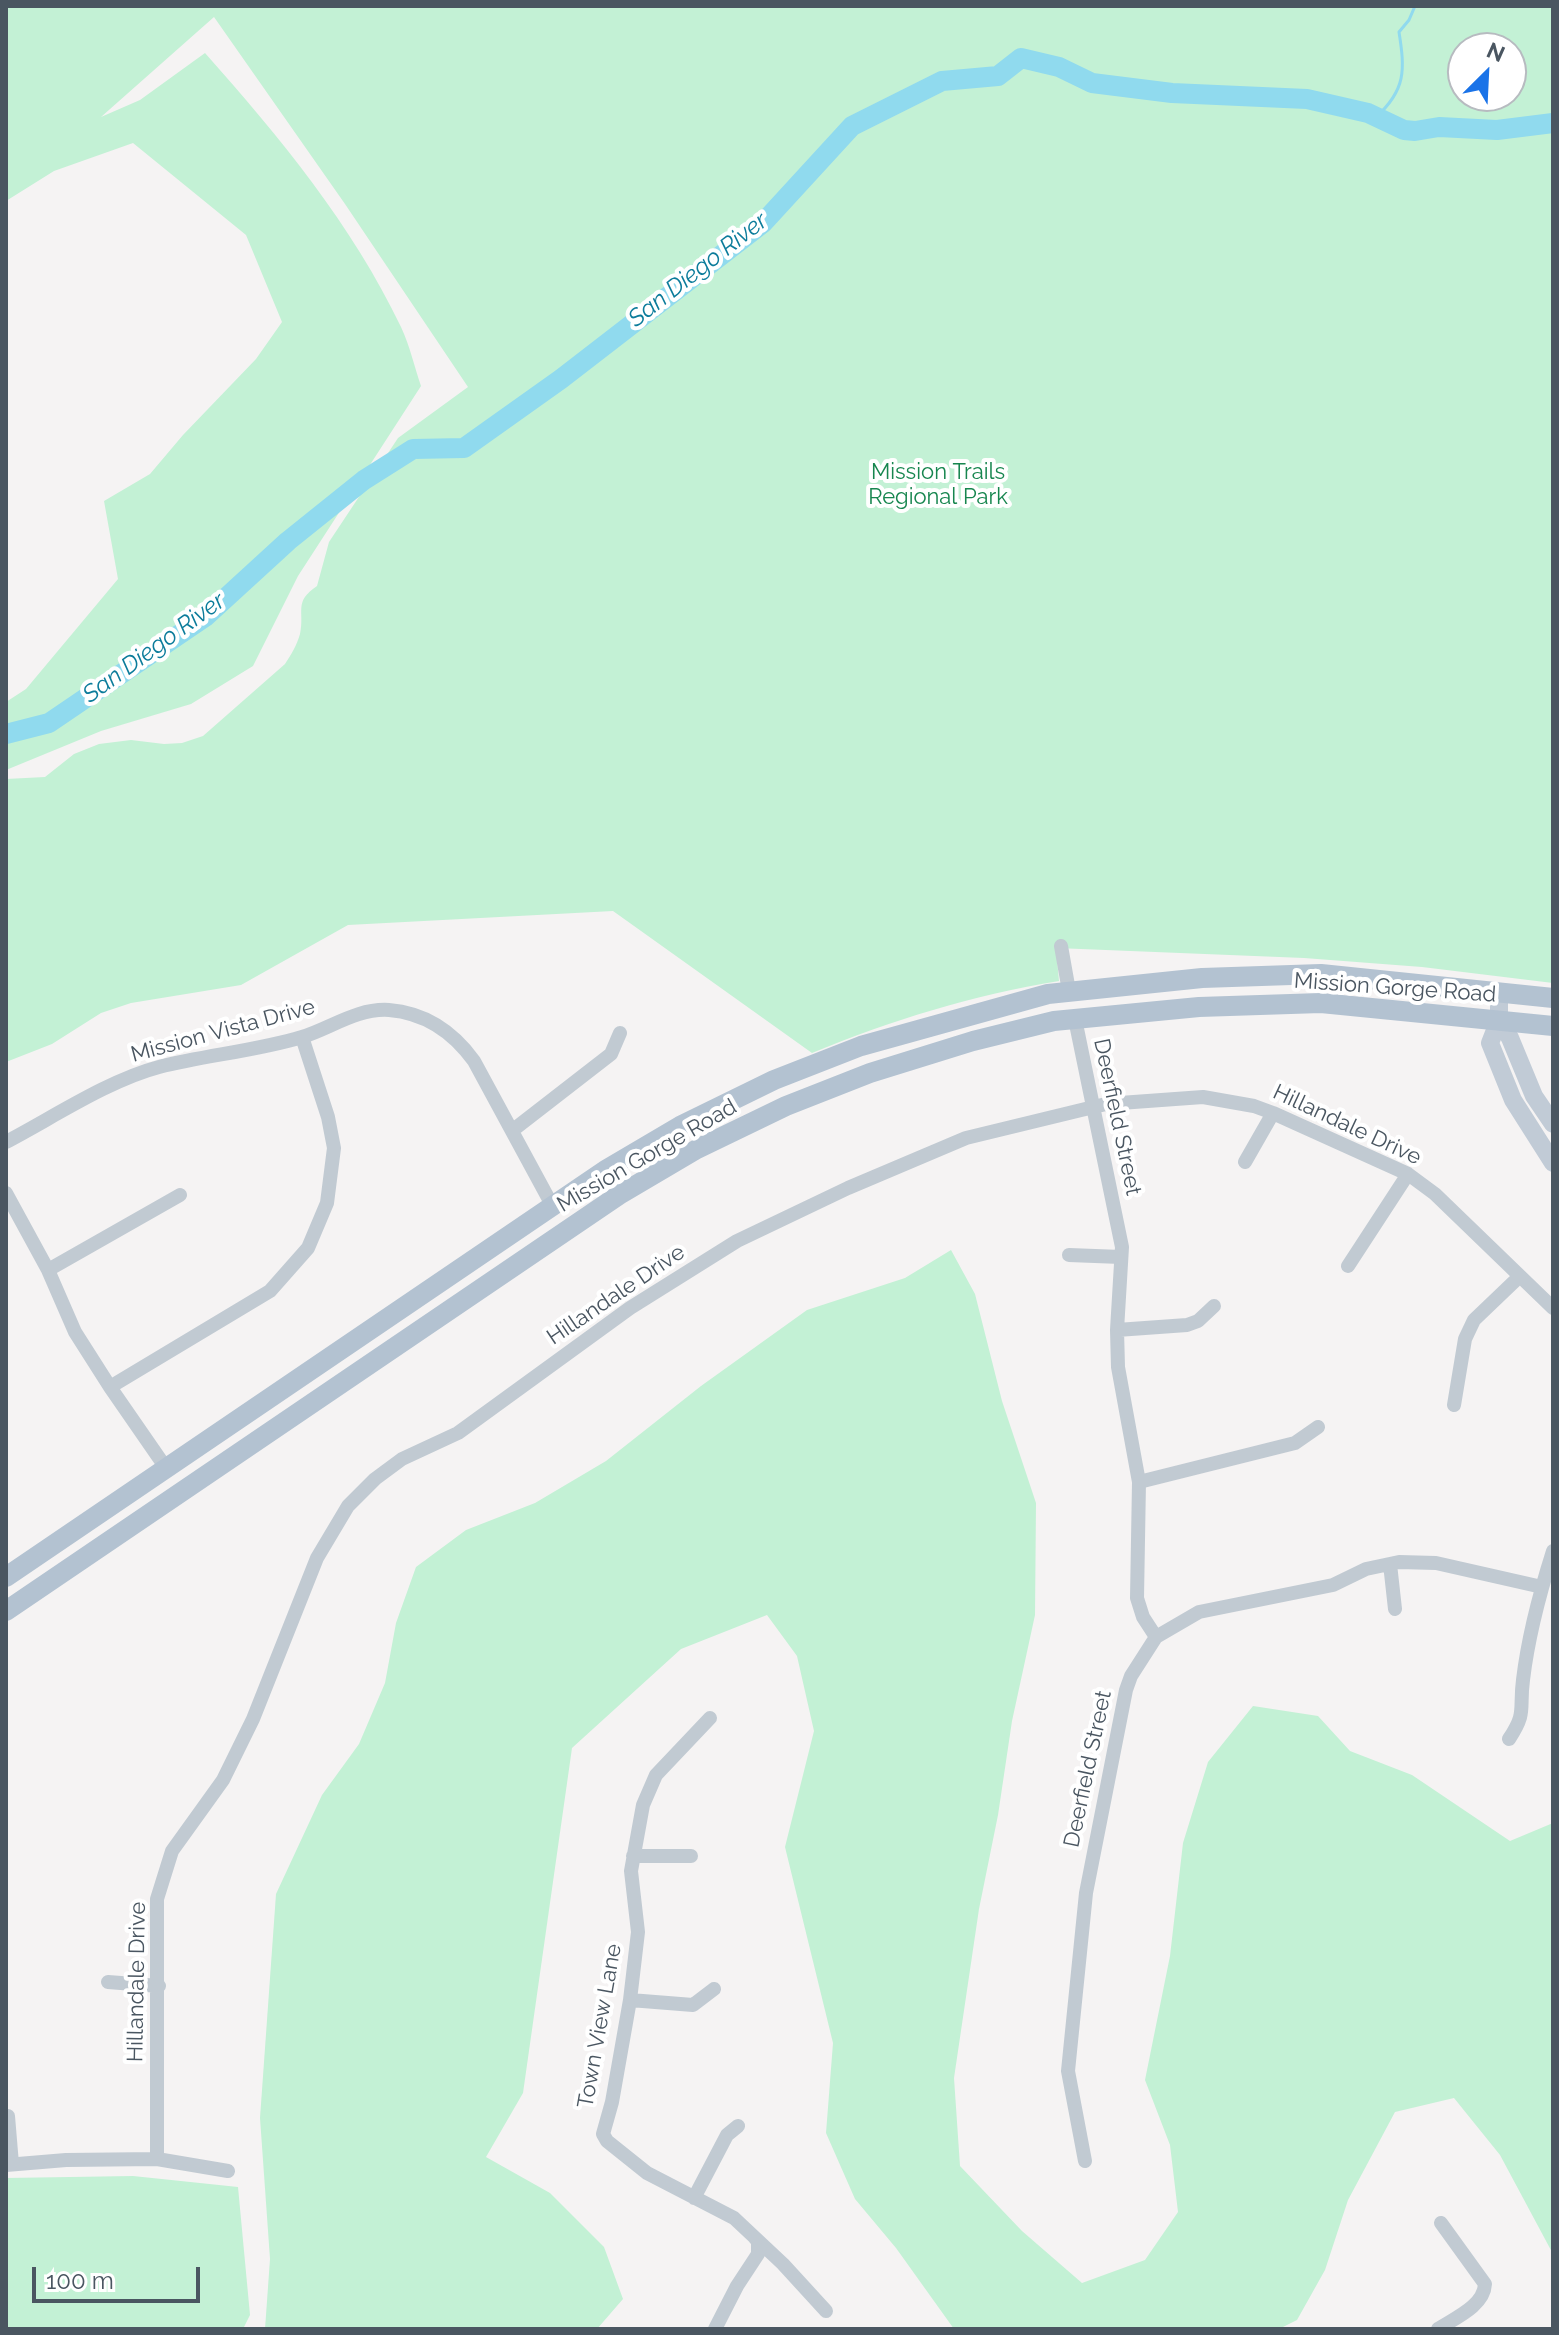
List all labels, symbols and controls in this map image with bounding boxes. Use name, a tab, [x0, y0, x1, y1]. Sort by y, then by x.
north arrow	[1447, 32, 1527, 112]
text: N	[1483, 37, 1509, 67]
water label: San Diego River	[623, 207, 773, 333]
park label: Mission Trails Regional Park	[868, 459, 1008, 510]
water label: San Diego River	[77, 587, 231, 709]
street label: Mission Gorge Road	[1293, 968, 1497, 1008]
street label: Mission Vista Drive	[128, 994, 318, 1068]
street label: Deerfield Street	[1088, 1036, 1146, 1198]
street label: Hillandale Drive	[1269, 1079, 1425, 1171]
street label: Mission Gorge Road	[553, 1094, 741, 1218]
street label: Hillandale Drive	[542, 1239, 690, 1351]
street label: Deerfield Street	[1059, 1688, 1117, 1850]
street label: Hillandale Drive	[122, 1902, 152, 2062]
street label: Town View Lane	[573, 1942, 627, 2110]
scale bar	[36, 2251, 204, 2301]
text: 100 m	[46, 2266, 114, 2295]

